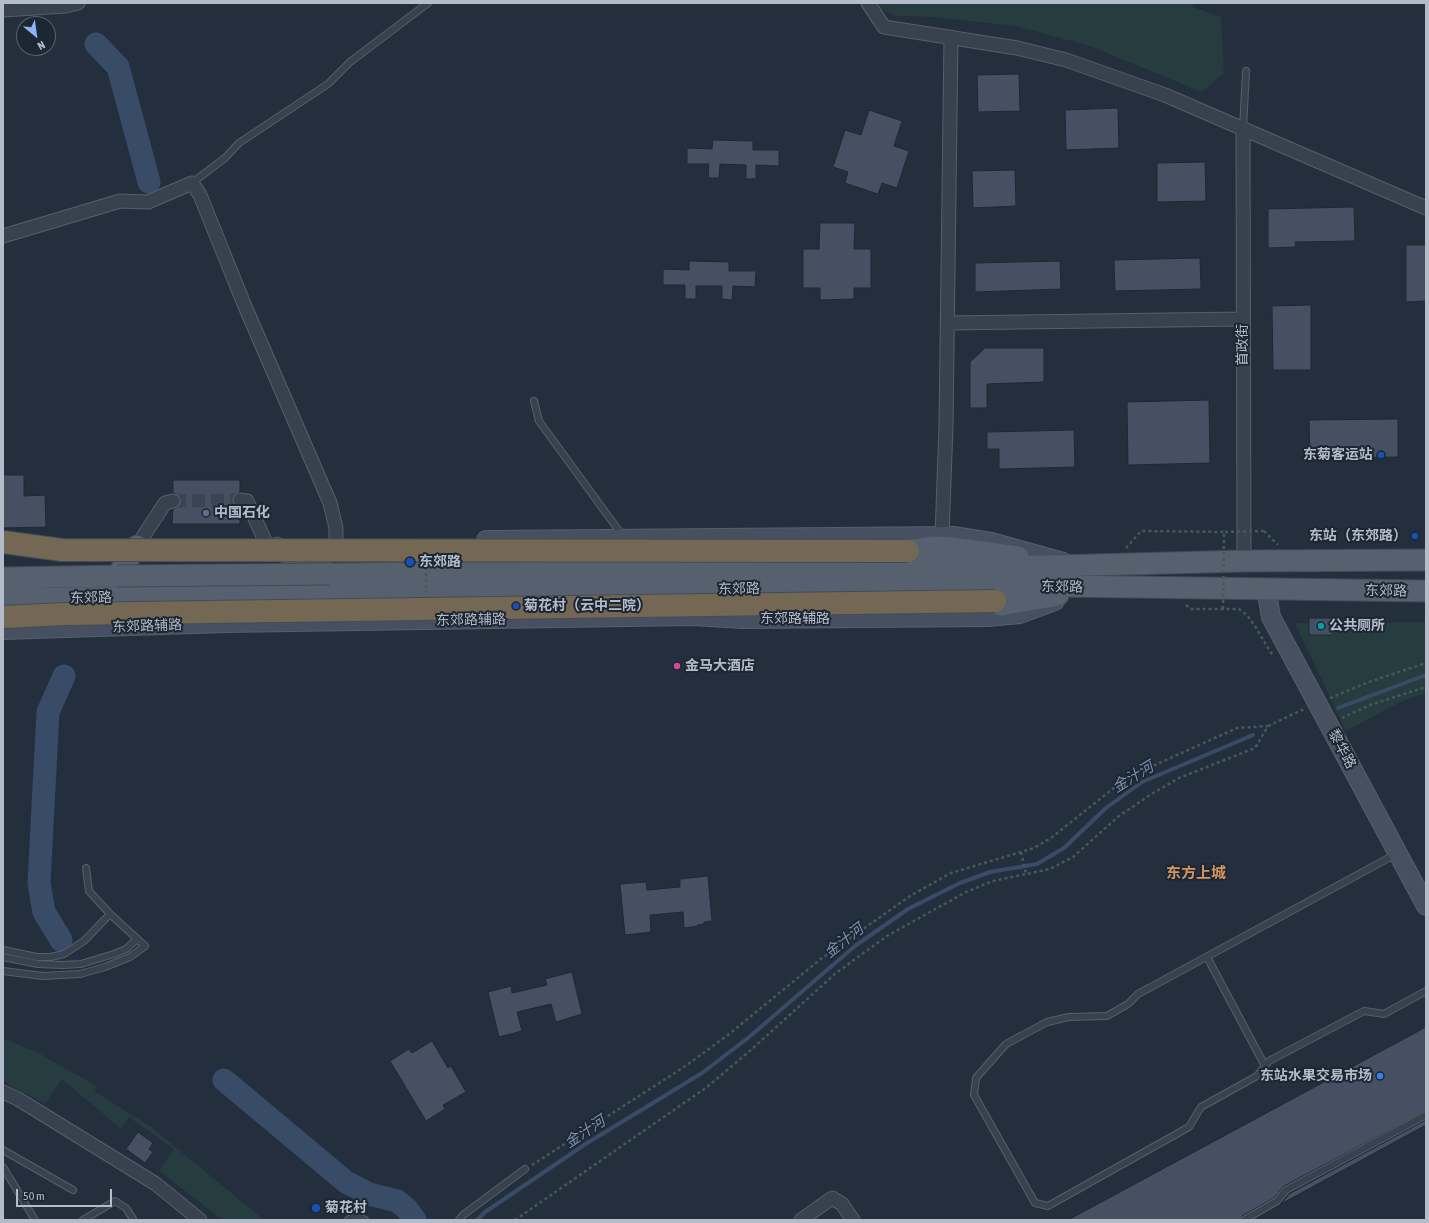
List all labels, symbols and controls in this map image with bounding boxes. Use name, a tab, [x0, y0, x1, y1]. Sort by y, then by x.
north arrow	[16, 16, 56, 56]
text: N	[36, 39, 47, 52]
street label: 首政街	[1235, 324, 1251, 366]
place label: 东菊客运站	[1303, 447, 1373, 463]
marker: 东菊客运站	[1376, 450, 1386, 460]
place label: 中国石化	[214, 505, 270, 521]
marker: 中国石化	[201, 508, 211, 518]
place label: 东站（东郊路）	[1309, 528, 1407, 544]
marker: 东站（东郊路）	[1410, 531, 1420, 541]
place label: 东郊路	[419, 554, 461, 570]
marker: 东郊路	[404, 556, 416, 568]
street label: 东郊路	[1041, 578, 1083, 596]
street label: 东郊路	[718, 580, 760, 598]
street label: 东郊路	[1365, 582, 1407, 600]
street label: 东郊路	[70, 589, 112, 607]
place label: 菊花村（云中二院）	[524, 598, 650, 614]
marker: 菊花村（云中二院）	[511, 601, 521, 611]
street label: 东郊路辅路	[436, 611, 506, 629]
street label: 东郊路辅路	[760, 611, 830, 627]
street label: 东郊路辅路	[112, 616, 182, 636]
place label: 公共厕所	[1329, 618, 1385, 634]
marker: 公共厕所	[1316, 621, 1326, 631]
place label: 金马大酒店	[685, 658, 755, 674]
marker: 金马大酒店	[672, 661, 682, 671]
street label: 黎华路	[1325, 727, 1359, 771]
water label: 金汁河	[1109, 758, 1157, 796]
district label: 东方上城	[1166, 864, 1226, 882]
water label: 金汁河	[821, 920, 867, 962]
place label: 东站水果交易市场	[1260, 1068, 1372, 1084]
marker: 东站水果交易市场	[1375, 1071, 1385, 1081]
water label: 金汁河	[561, 1112, 609, 1152]
scale bar	[18, 1181, 114, 1207]
text: 50 m	[23, 1189, 45, 1203]
place label: 菊花村	[325, 1200, 367, 1216]
marker: 菊花村	[310, 1202, 322, 1214]

